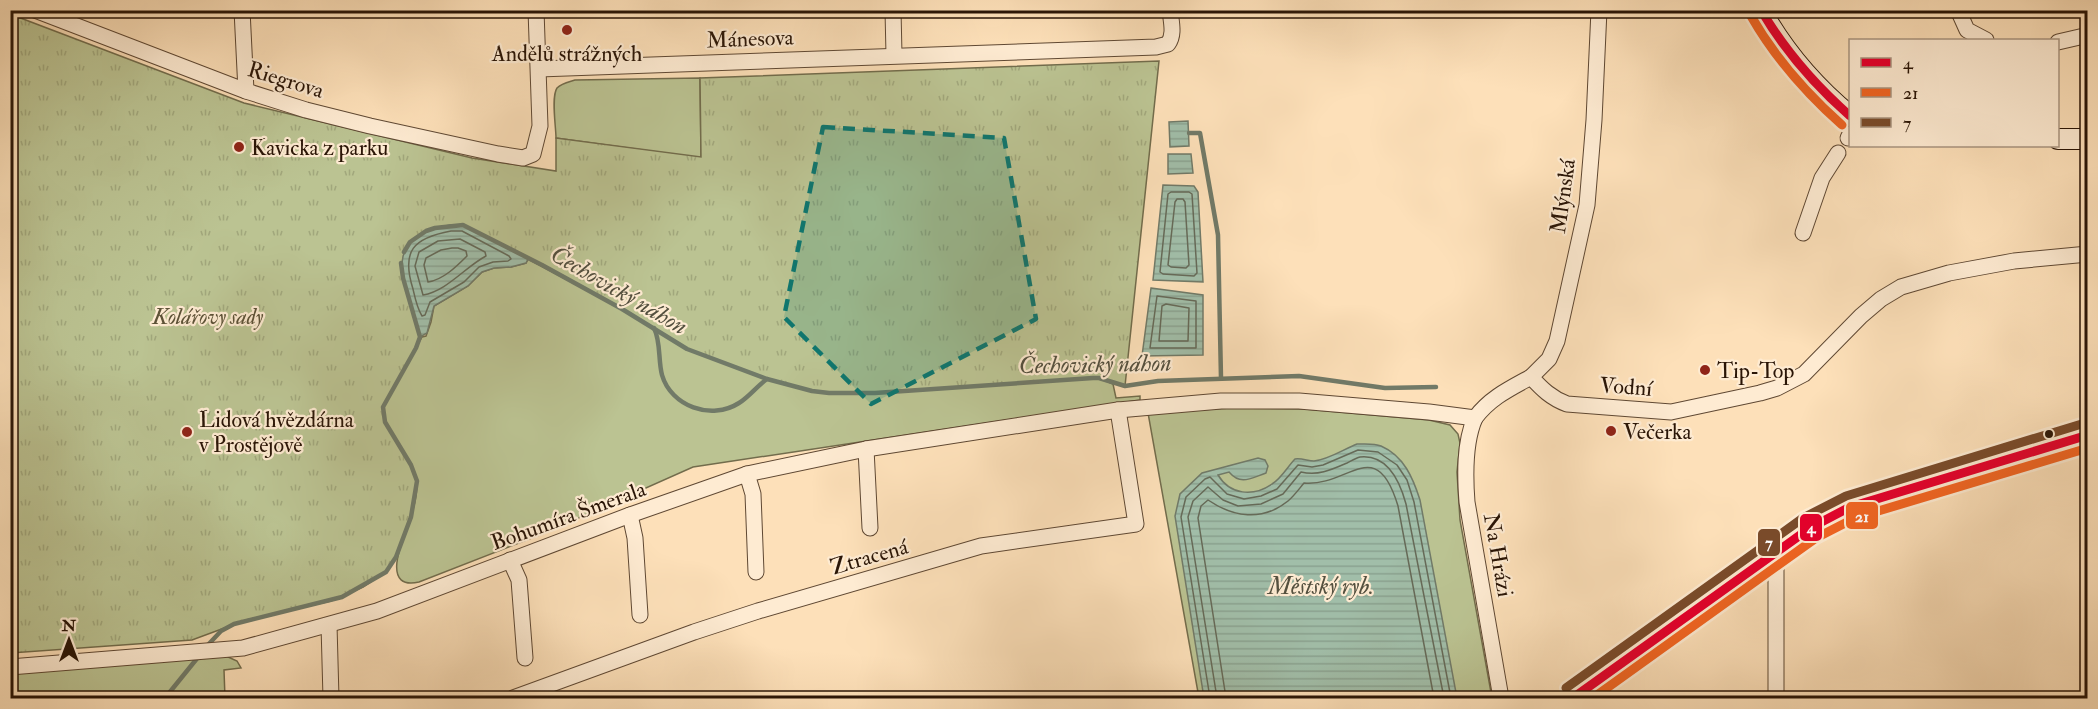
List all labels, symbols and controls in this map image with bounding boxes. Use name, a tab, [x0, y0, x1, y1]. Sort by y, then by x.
marker: Andělů strážných	[560, 23, 574, 37]
street label: Mánesova	[706, 23, 795, 55]
legend	[1849, 39, 2059, 147]
place label: Andělů strážných	[491, 40, 643, 68]
text: 4	[1903, 52, 1914, 75]
street label: Riegrova	[244, 55, 328, 105]
text: 21	[1903, 82, 1919, 105]
text: 7	[1903, 112, 1911, 135]
place label: Kavicka z parku	[251, 134, 389, 163]
marker: Kavicka z parku	[232, 140, 246, 154]
street label: Mlýnská	[1544, 156, 1582, 235]
water label: Čechovický náhon	[545, 238, 693, 342]
park label: Kolářovy sady	[152, 303, 264, 331]
water label: Čechovický náhon	[1018, 347, 1172, 381]
place label: Tip-Top	[1717, 357, 1794, 386]
marker: Tip-Top	[1698, 363, 1712, 377]
street label: Vodní	[1599, 371, 1655, 403]
place label: Lidová hvězdárna v Prostějově	[198, 406, 355, 459]
place label: Večerka	[1623, 418, 1692, 446]
marker: Večerka	[1604, 424, 1618, 438]
marker: Lidová hvězdárna v Prostějově	[180, 425, 194, 439]
unlabelled marker	[2043, 428, 2055, 440]
street label: Bohumíra Šmerala	[487, 474, 651, 557]
line badge: 21	[1845, 501, 1879, 530]
text: 21	[1855, 507, 1869, 527]
street label: Na Hrázi	[1477, 511, 1519, 599]
line badge: 4	[1799, 513, 1823, 542]
text: 4	[1806, 518, 1817, 538]
line badge: 7	[1757, 528, 1781, 557]
street label: Ztracená	[827, 532, 912, 581]
text: 7	[1765, 533, 1773, 553]
water label: Městský ryb.	[1266, 571, 1374, 602]
north arrow	[39, 610, 99, 670]
text: N	[61, 616, 77, 636]

